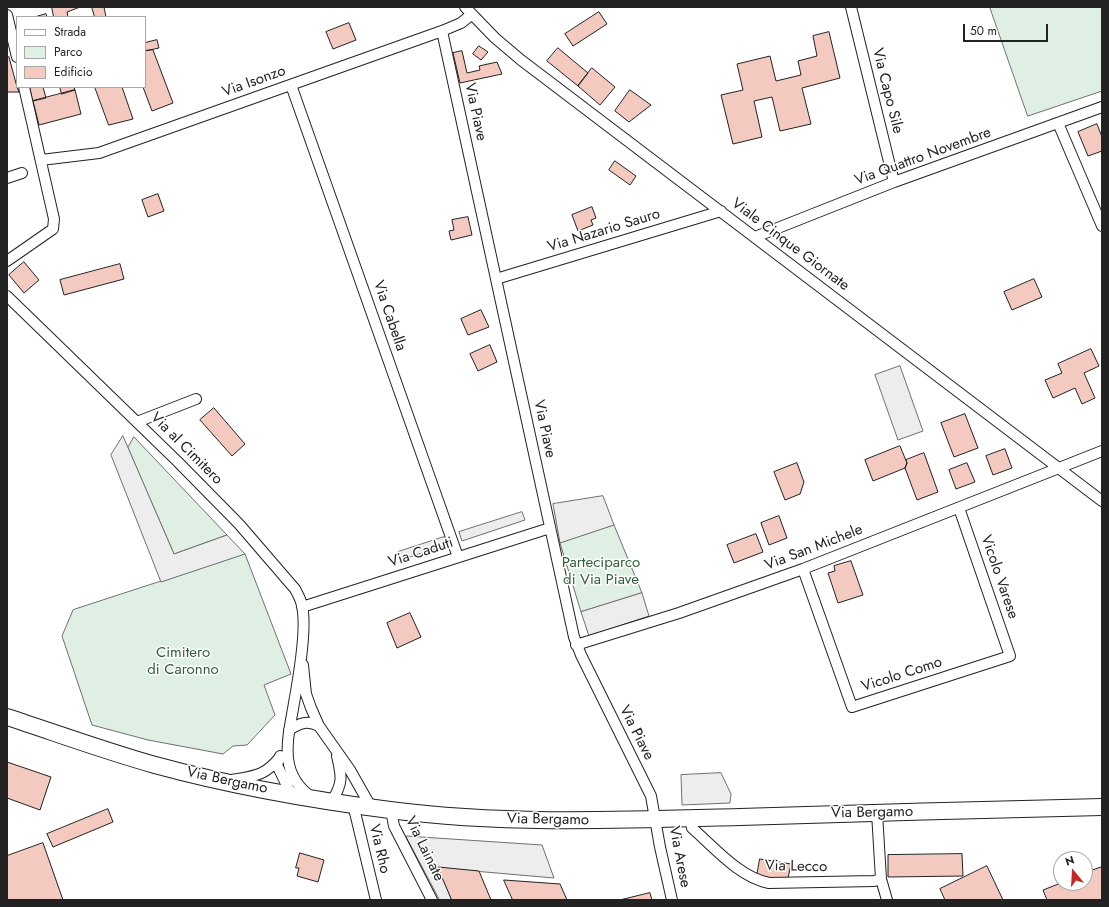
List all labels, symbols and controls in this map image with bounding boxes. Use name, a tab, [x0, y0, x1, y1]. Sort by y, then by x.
legend	[16, 16, 146, 88]
scale bar	[965, 16, 1050, 42]
text: 50 m	[970, 22, 997, 40]
text: Strada	[54, 23, 86, 41]
text: Parco	[54, 43, 82, 61]
street label: Via Capo Sile	[868, 46, 906, 136]
street label: Via Isonzo	[220, 62, 288, 102]
text: Edificio	[54, 63, 93, 81]
street label: Via Piave	[460, 81, 490, 143]
street label: Via Quattro Novembre	[852, 124, 994, 190]
street label: Viale Cinque Giornate	[728, 195, 852, 295]
street label: Via Nazario Sauro	[546, 205, 662, 257]
street label: Via Cabella	[369, 278, 409, 354]
street label: Via Piave	[529, 398, 559, 460]
street label: Via al Cimitero	[146, 409, 226, 489]
street label: Via San Michele	[763, 521, 865, 575]
street label: Vicolo Varese	[976, 533, 1022, 621]
street label: Via Caduti	[386, 534, 456, 572]
park label: Parteciparco di Via Piave	[562, 554, 640, 589]
park label: Cimitero di Caronno	[147, 644, 219, 679]
street label: Vicolo Como	[859, 654, 945, 696]
street label: Via Piave	[615, 703, 657, 763]
street label: Via Bergamo	[185, 764, 269, 798]
street label: Via Bergamo	[831, 803, 913, 823]
street label: Via Bergamo	[507, 810, 589, 830]
street label: Via Lainate	[401, 814, 447, 884]
street label: Via Rho	[365, 823, 393, 875]
street label: Via Arese	[664, 825, 694, 889]
north arrow	[1053, 851, 1093, 891]
text: N	[1063, 852, 1076, 869]
street label: Via Lecco	[765, 857, 827, 877]

